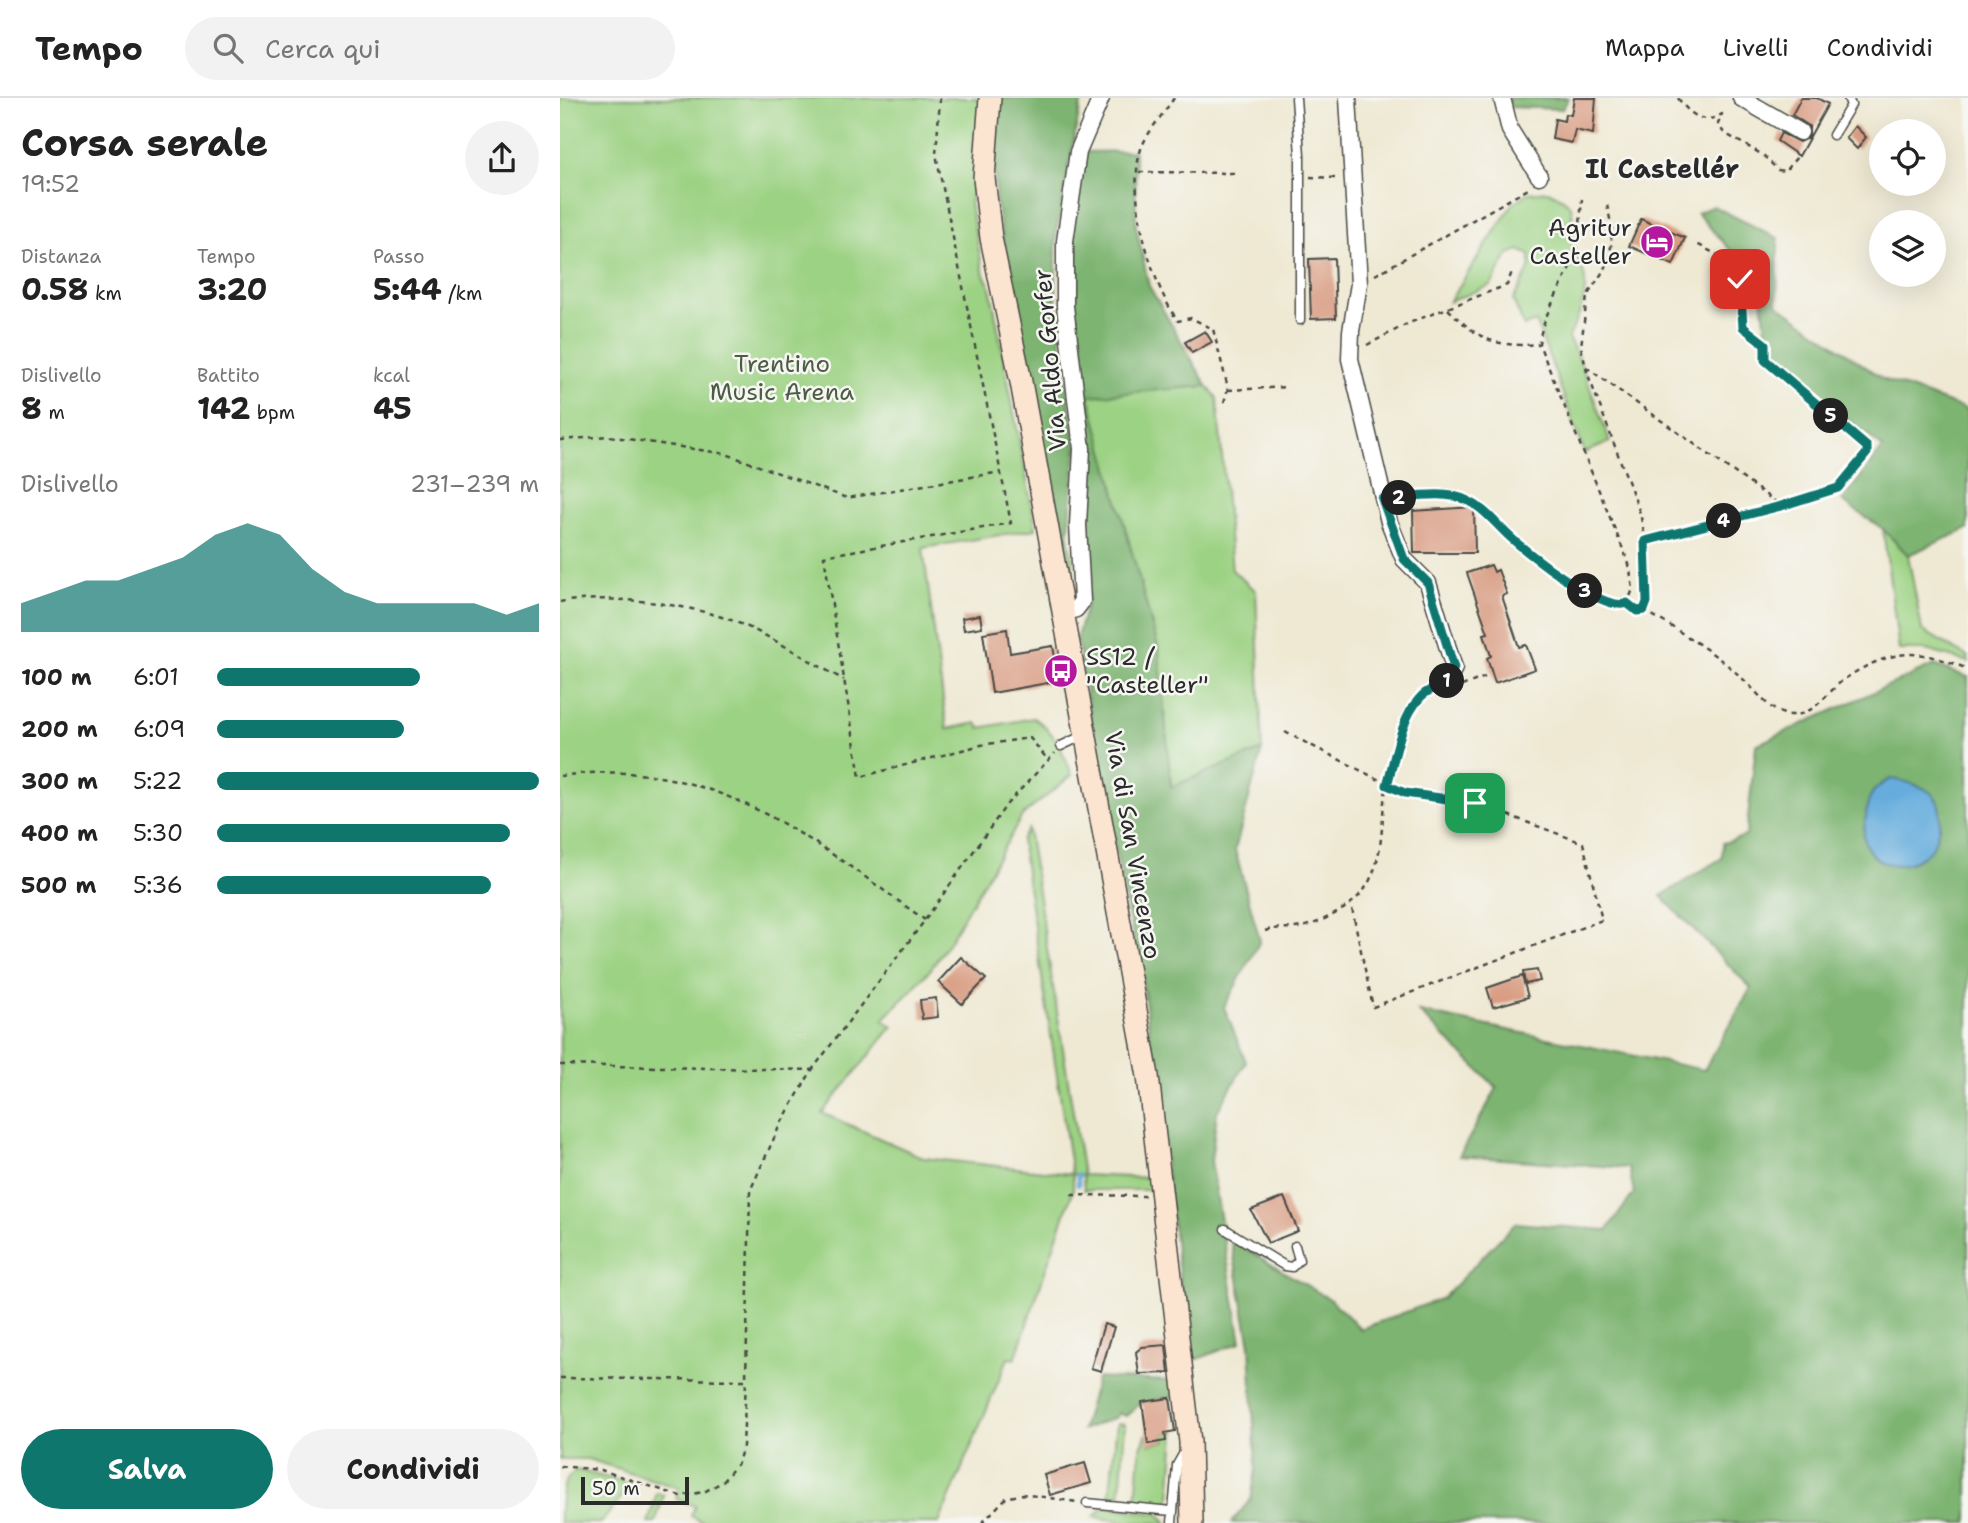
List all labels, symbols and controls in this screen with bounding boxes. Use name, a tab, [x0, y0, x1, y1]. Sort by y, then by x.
search box	[185, 17, 675, 80]
text: Tempo	[35, 26, 143, 71]
icon: search	[209, 29, 247, 67]
text: Cerca qui	[265, 31, 381, 66]
text: Mappa	[1605, 32, 1685, 64]
text: Livelli	[1723, 32, 1789, 64]
text: Condividi	[1827, 32, 1933, 64]
text: Corsa serale	[21, 117, 268, 168]
map controls	[1869, 119, 1946, 287]
button: locate	[1869, 119, 1946, 196]
button: share	[465, 121, 539, 195]
district label: Il Castellér	[1585, 151, 1739, 186]
text: 19:52	[21, 169, 80, 199]
button: layers	[1869, 210, 1946, 287]
place label: Agritur Casteller	[1529, 212, 1632, 272]
hotel icon: Agritur Casteller	[1638, 223, 1676, 261]
text: Distanza	[21, 244, 101, 269]
text: Tempo	[197, 244, 256, 269]
text: Passo	[373, 244, 424, 269]
pin	[1710, 249, 1770, 309]
icon: check	[1721, 260, 1759, 298]
street label: Via Aldo Gorfer	[1026, 267, 1074, 453]
text: 0.58	[21, 269, 88, 310]
text: 3:20	[197, 269, 268, 310]
text: 5:44	[373, 269, 442, 310]
text: km	[88, 281, 122, 306]
text: /km	[442, 281, 482, 306]
park label: Trentino Music Arena	[710, 348, 854, 408]
text: Dislivello	[21, 363, 102, 388]
text: Battito	[197, 363, 260, 388]
text: kcal	[373, 363, 410, 388]
text: 8	[21, 388, 42, 429]
text: 142	[197, 388, 250, 429]
text: 45	[373, 388, 412, 429]
pin: 5	[1814, 398, 1848, 434]
text: m	[42, 400, 65, 425]
text: bpm	[250, 400, 295, 425]
text: 5	[1825, 403, 1836, 428]
text: Dislivello	[21, 469, 119, 499]
text: 231–239 m	[410, 469, 539, 499]
pin: 2	[1382, 480, 1416, 516]
text: 2	[1392, 485, 1405, 510]
pin: 4	[1706, 504, 1742, 538]
text: 4	[1717, 508, 1730, 533]
pin: 3	[1567, 574, 1602, 608]
text: 3	[1578, 578, 1591, 603]
place label: SS12 / "Casteller"	[1086, 641, 1209, 701]
bus stop icon: SS12 / "Casteller"	[1042, 652, 1080, 690]
text: 100 m	[21, 662, 92, 692]
text: 6:01	[133, 662, 179, 692]
pin: 1	[1430, 664, 1464, 698]
text: 1	[1442, 668, 1451, 693]
text: 200 m	[21, 714, 98, 744]
text: 6:09	[133, 714, 185, 744]
street label: Via di San Vincenzo	[1097, 728, 1169, 962]
text: 300 m	[21, 766, 98, 796]
text: 5:22	[133, 766, 182, 796]
pin	[1445, 773, 1505, 833]
icon: arrive	[1456, 784, 1494, 822]
text: 400 m	[21, 818, 98, 848]
text: 5:30	[133, 818, 183, 848]
text: 500 m	[21, 870, 96, 900]
text: 5:36	[133, 870, 183, 900]
button: Salva	[21, 1429, 273, 1509]
button: Condividi	[287, 1429, 539, 1509]
scale bar	[581, 1474, 690, 1506]
text: 50 m	[592, 1476, 640, 1501]

